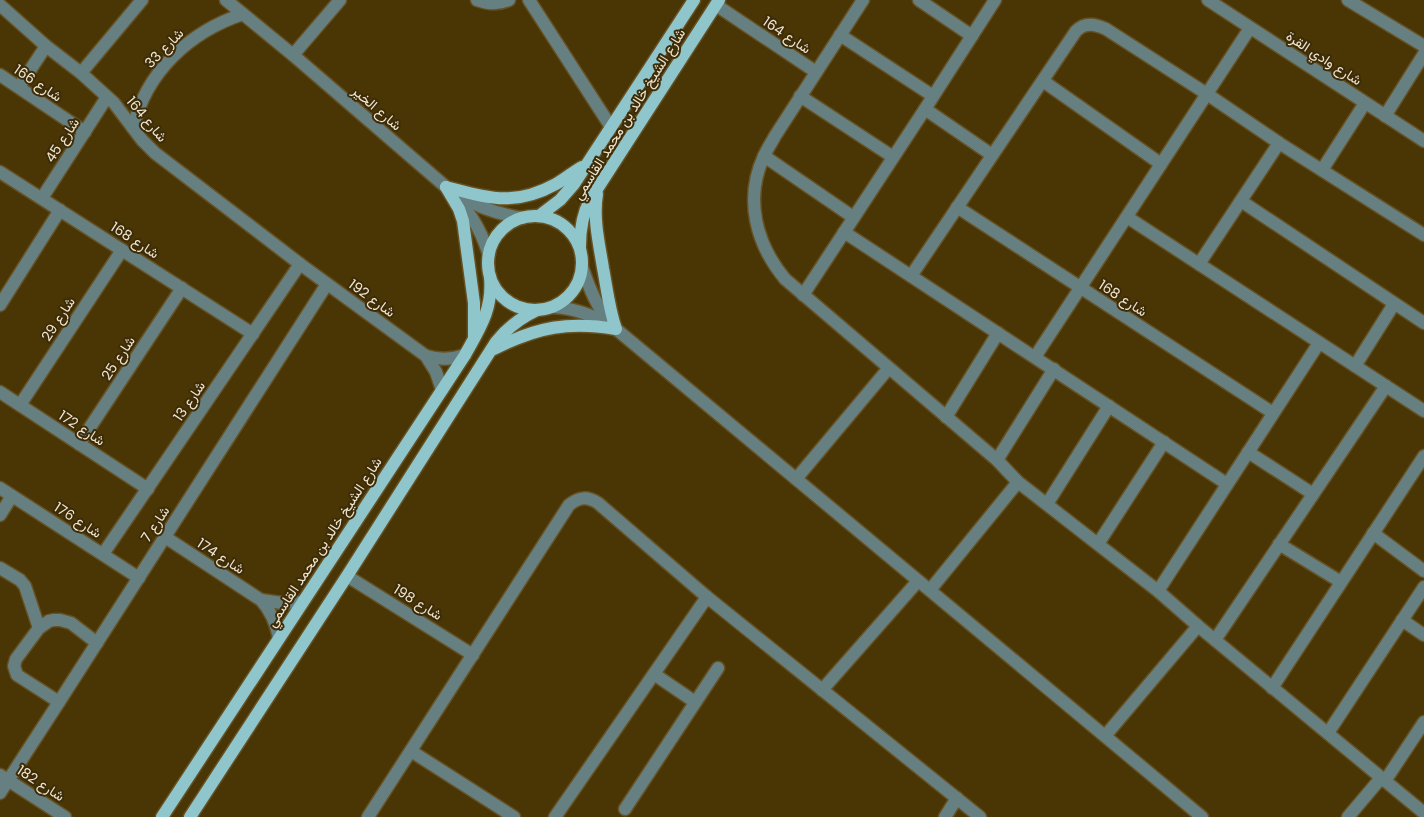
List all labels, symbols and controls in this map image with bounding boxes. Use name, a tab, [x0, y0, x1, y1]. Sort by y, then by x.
street label: شارع 164	[758, 12, 815, 59]
street label: شارع 33	[140, 24, 189, 73]
street label: شارع الشيخ خالد بن محمد القاسمي	[568, 24, 692, 205]
street label: شارع وادي القرة	[1281, 26, 1366, 92]
street label: شارع 166	[9, 60, 66, 107]
street label: شارع الخير	[347, 80, 406, 136]
street label: شارع 164	[121, 92, 172, 147]
street label: شارع 45	[40, 114, 85, 167]
street label: شارع 168	[106, 217, 163, 264]
street label: شارع 192	[344, 274, 399, 323]
street label: شارع 168	[1094, 275, 1151, 322]
street label: شارع 29	[36, 293, 81, 345]
street label: شارع 25	[96, 332, 141, 384]
street label: شارع 13	[168, 377, 211, 426]
street label: شارع 172	[54, 405, 109, 451]
street label: شارع الشيخ خالد بن محمد القاسمي	[261, 453, 388, 632]
street label: شارع 176	[50, 497, 106, 544]
street label: شارع 7	[136, 502, 175, 547]
street label: شارع 174	[193, 533, 249, 580]
street label: شارع 198	[389, 579, 446, 626]
street label: شارع 182	[13, 760, 69, 807]

